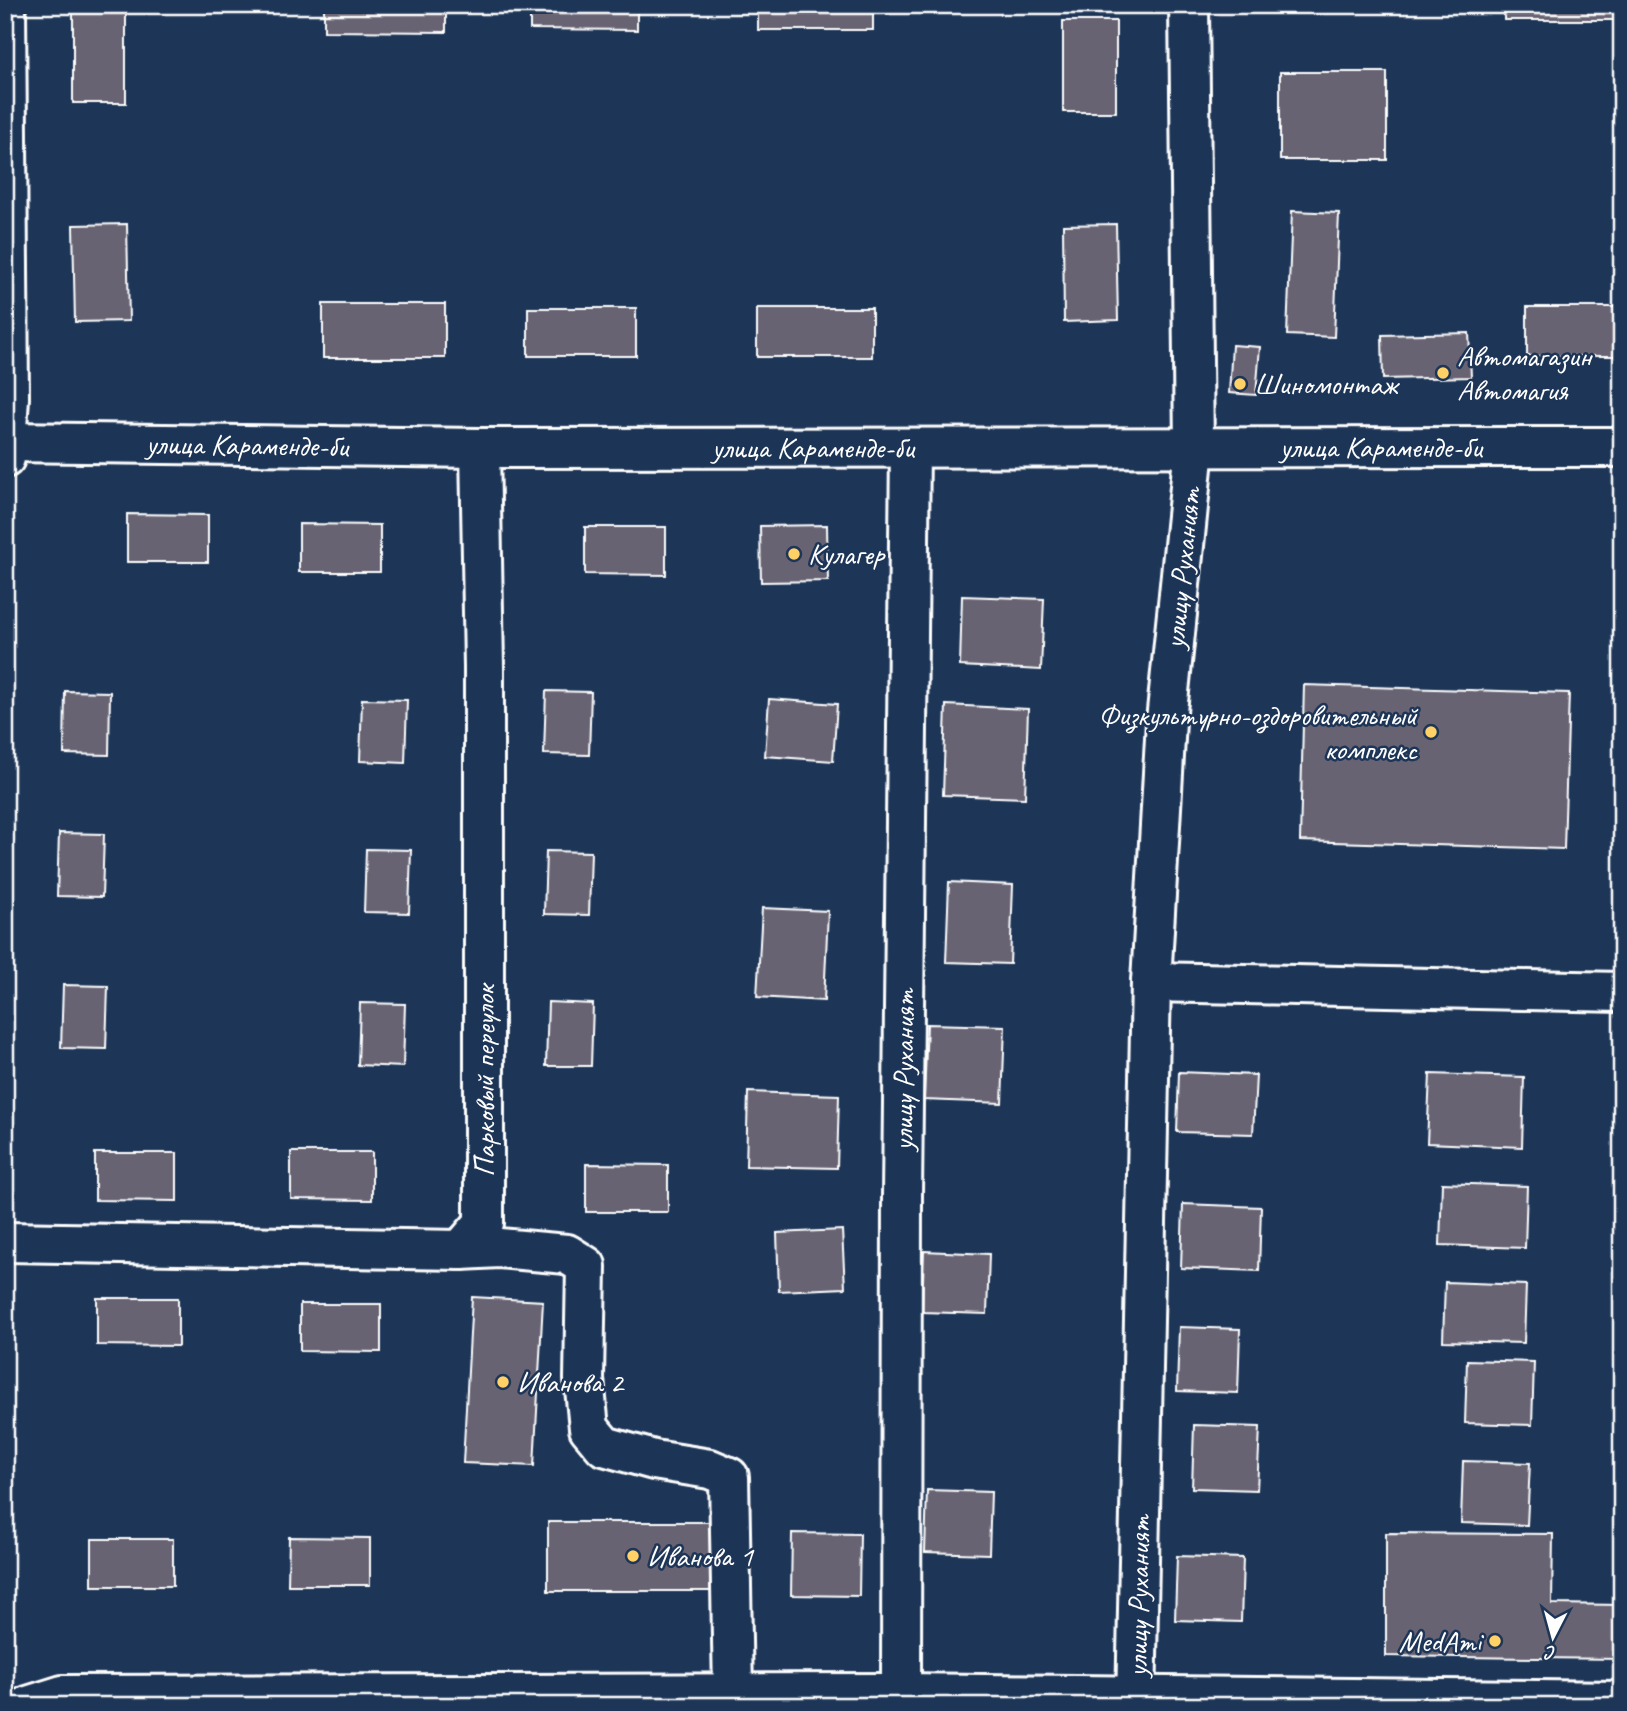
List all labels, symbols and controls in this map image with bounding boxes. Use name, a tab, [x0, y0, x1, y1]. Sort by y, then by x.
place label: Автомагазин Автомагия	[1457, 337, 1594, 409]
place label: Шиномонтаж	[1254, 365, 1400, 403]
marker: Автомагазин Автомагия	[1435, 365, 1451, 381]
marker: Шиномонтаж	[1232, 376, 1248, 392]
street label: улица Караменде-би	[144, 425, 350, 465]
street label: улица Караменде-би	[1278, 428, 1484, 466]
street label: улица Караменде-би	[710, 429, 916, 467]
street label: улицу Руханият	[1154, 484, 1210, 652]
place label: Кулагер	[808, 535, 886, 573]
marker: Кулагер	[786, 546, 802, 562]
place label: Физкультурно-оздоровительный комплекс	[1098, 696, 1418, 768]
marker: Физкультурно-оздоровительный комплекс	[1423, 724, 1439, 740]
street label: Парковый переулок	[465, 982, 503, 1177]
street label: улицу Руханият	[883, 987, 923, 1153]
place label: Иванова 2	[517, 1363, 625, 1401]
marker: Иванова 2	[495, 1374, 511, 1390]
street label: улицу Руханият	[1118, 1513, 1159, 1679]
place label: Иванова 1	[647, 1537, 754, 1575]
marker: Иванова 1	[625, 1548, 641, 1564]
north arrow	[1518, 1602, 1588, 1672]
place label: MedAmi	[1399, 1622, 1484, 1660]
marker: MedAmi	[1487, 1633, 1503, 1649]
text: С	[1543, 1640, 1557, 1665]

